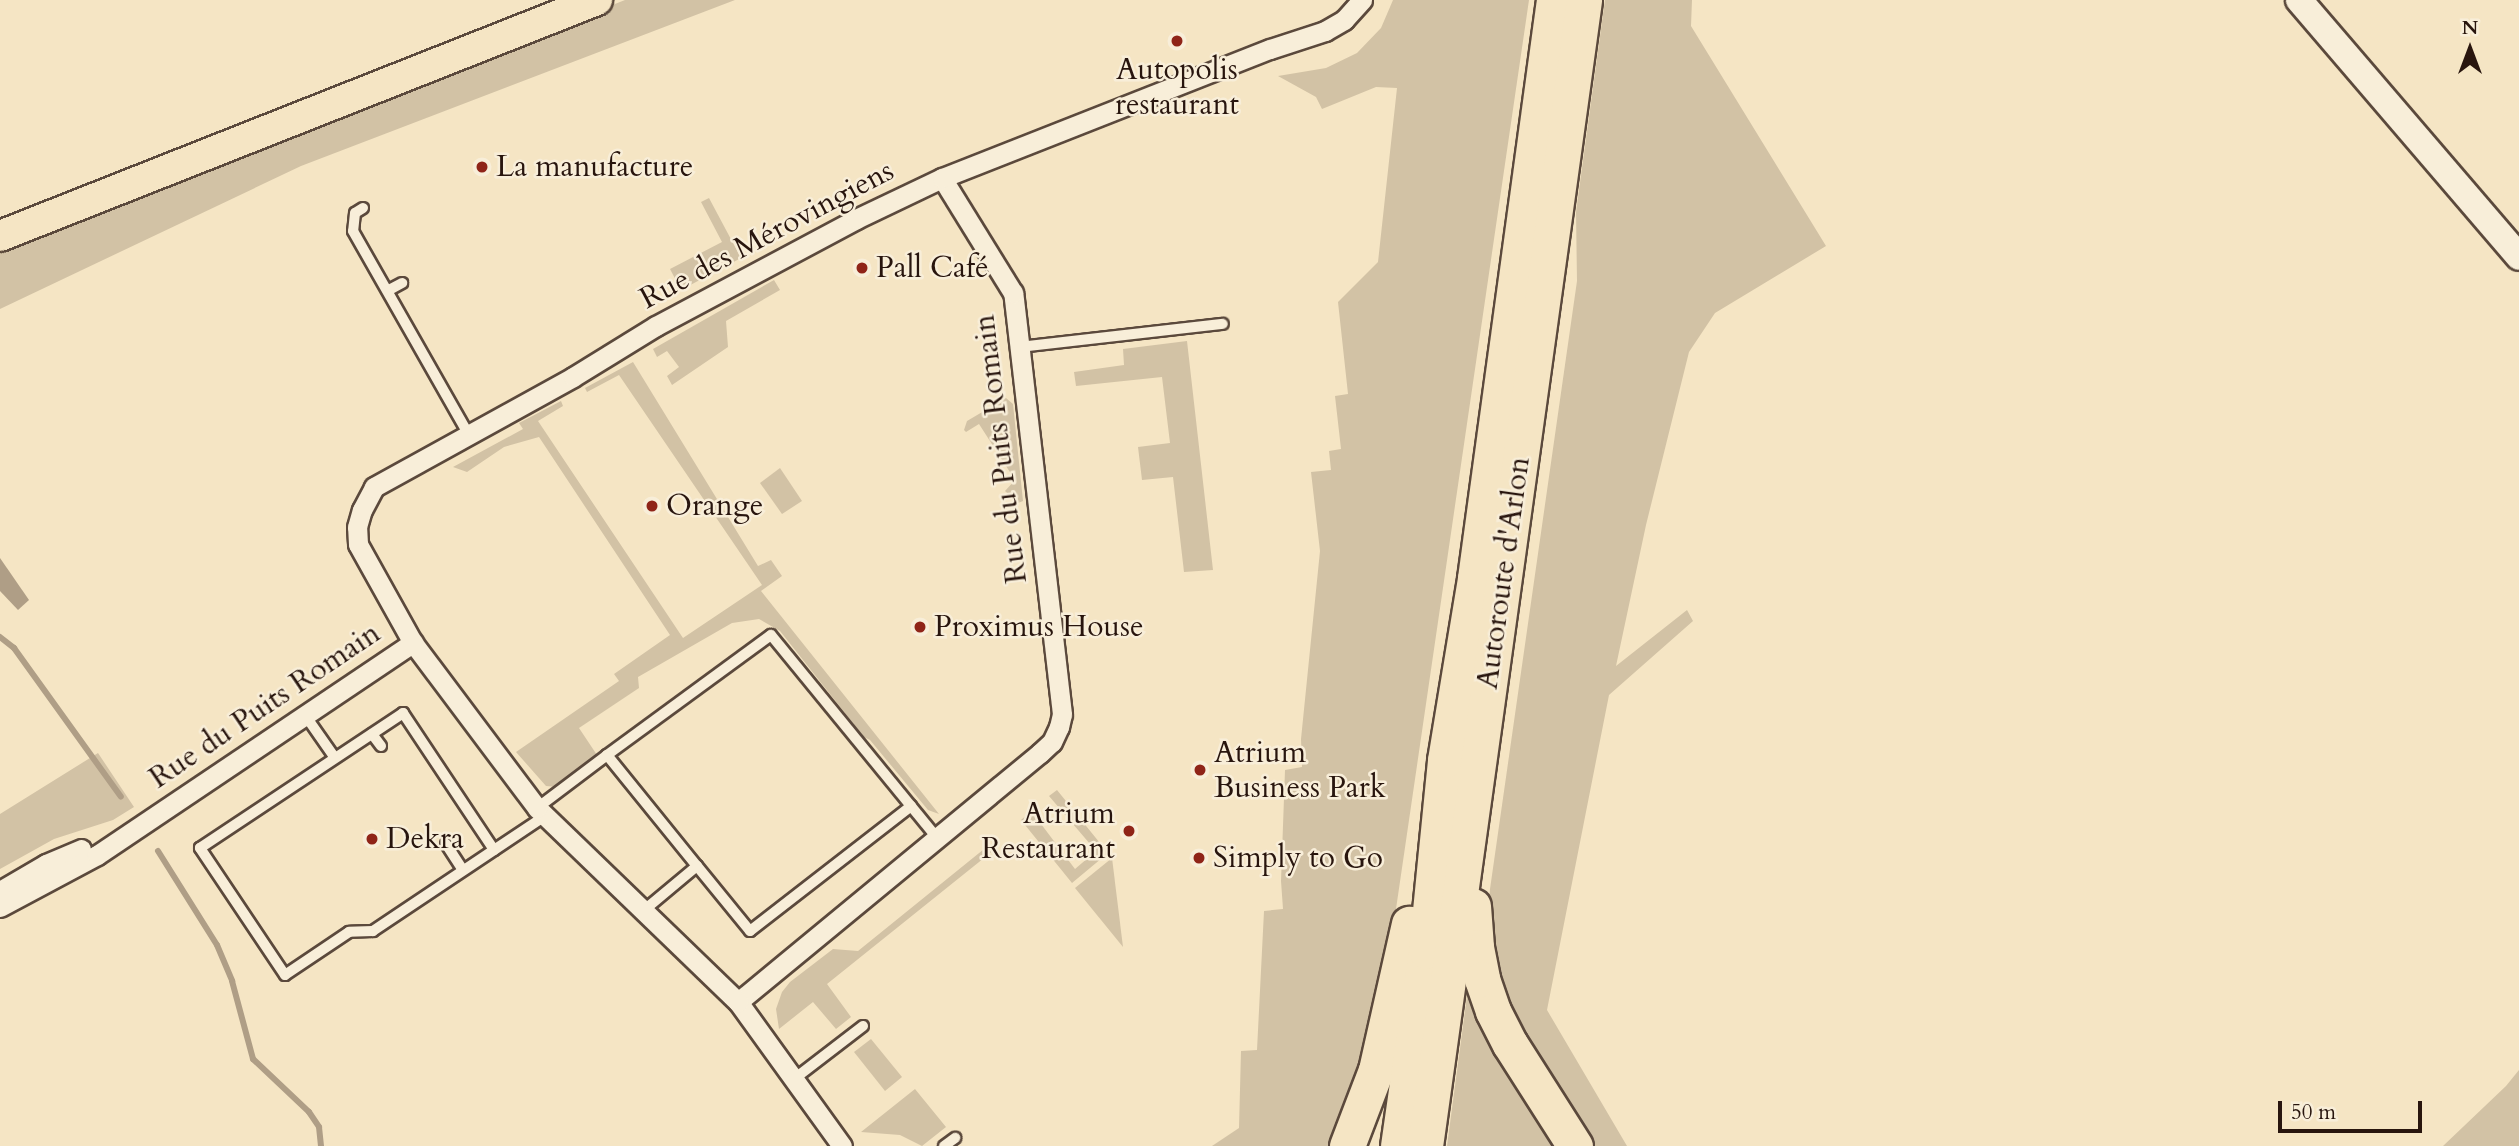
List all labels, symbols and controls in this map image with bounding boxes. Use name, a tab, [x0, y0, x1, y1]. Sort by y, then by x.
north arrow	[2435, 14, 2505, 84]
text: N	[2462, 15, 2478, 41]
marker: Autopolis restaurant	[1169, 33, 1185, 49]
place label: Autopolis restaurant	[1115, 52, 1239, 122]
place label: La manufacture	[496, 149, 693, 185]
street label: Rue des Mérovingiens	[634, 153, 900, 317]
marker: La manufacture	[474, 159, 490, 175]
place label: Pall Café	[876, 250, 989, 286]
marker: Pall Café	[854, 260, 870, 276]
street label: Rue du Puits Romain	[967, 313, 1035, 585]
street label: Autoroute d'Arlon	[1470, 455, 1538, 691]
place label: Orange	[666, 488, 763, 524]
marker: Orange	[644, 498, 660, 514]
place label: Proximus House	[934, 609, 1144, 645]
street label: Rue du Puits Romain	[143, 615, 387, 797]
marker: Proximus House	[912, 619, 928, 635]
place label: Atrium Business Park	[1214, 735, 1386, 806]
marker: Atrium Business Park	[1192, 762, 1208, 778]
place label: Atrium Restaurant	[981, 796, 1115, 866]
place label: Dekra	[386, 821, 464, 857]
marker: Atrium Restaurant	[1121, 823, 1137, 839]
marker: Dekra	[364, 831, 380, 847]
place label: Simply to Go	[1213, 840, 1383, 876]
marker: Simply to Go	[1191, 850, 1207, 866]
scale bar	[2281, 1086, 2424, 1130]
text: 50 m	[2291, 1098, 2336, 1127]

